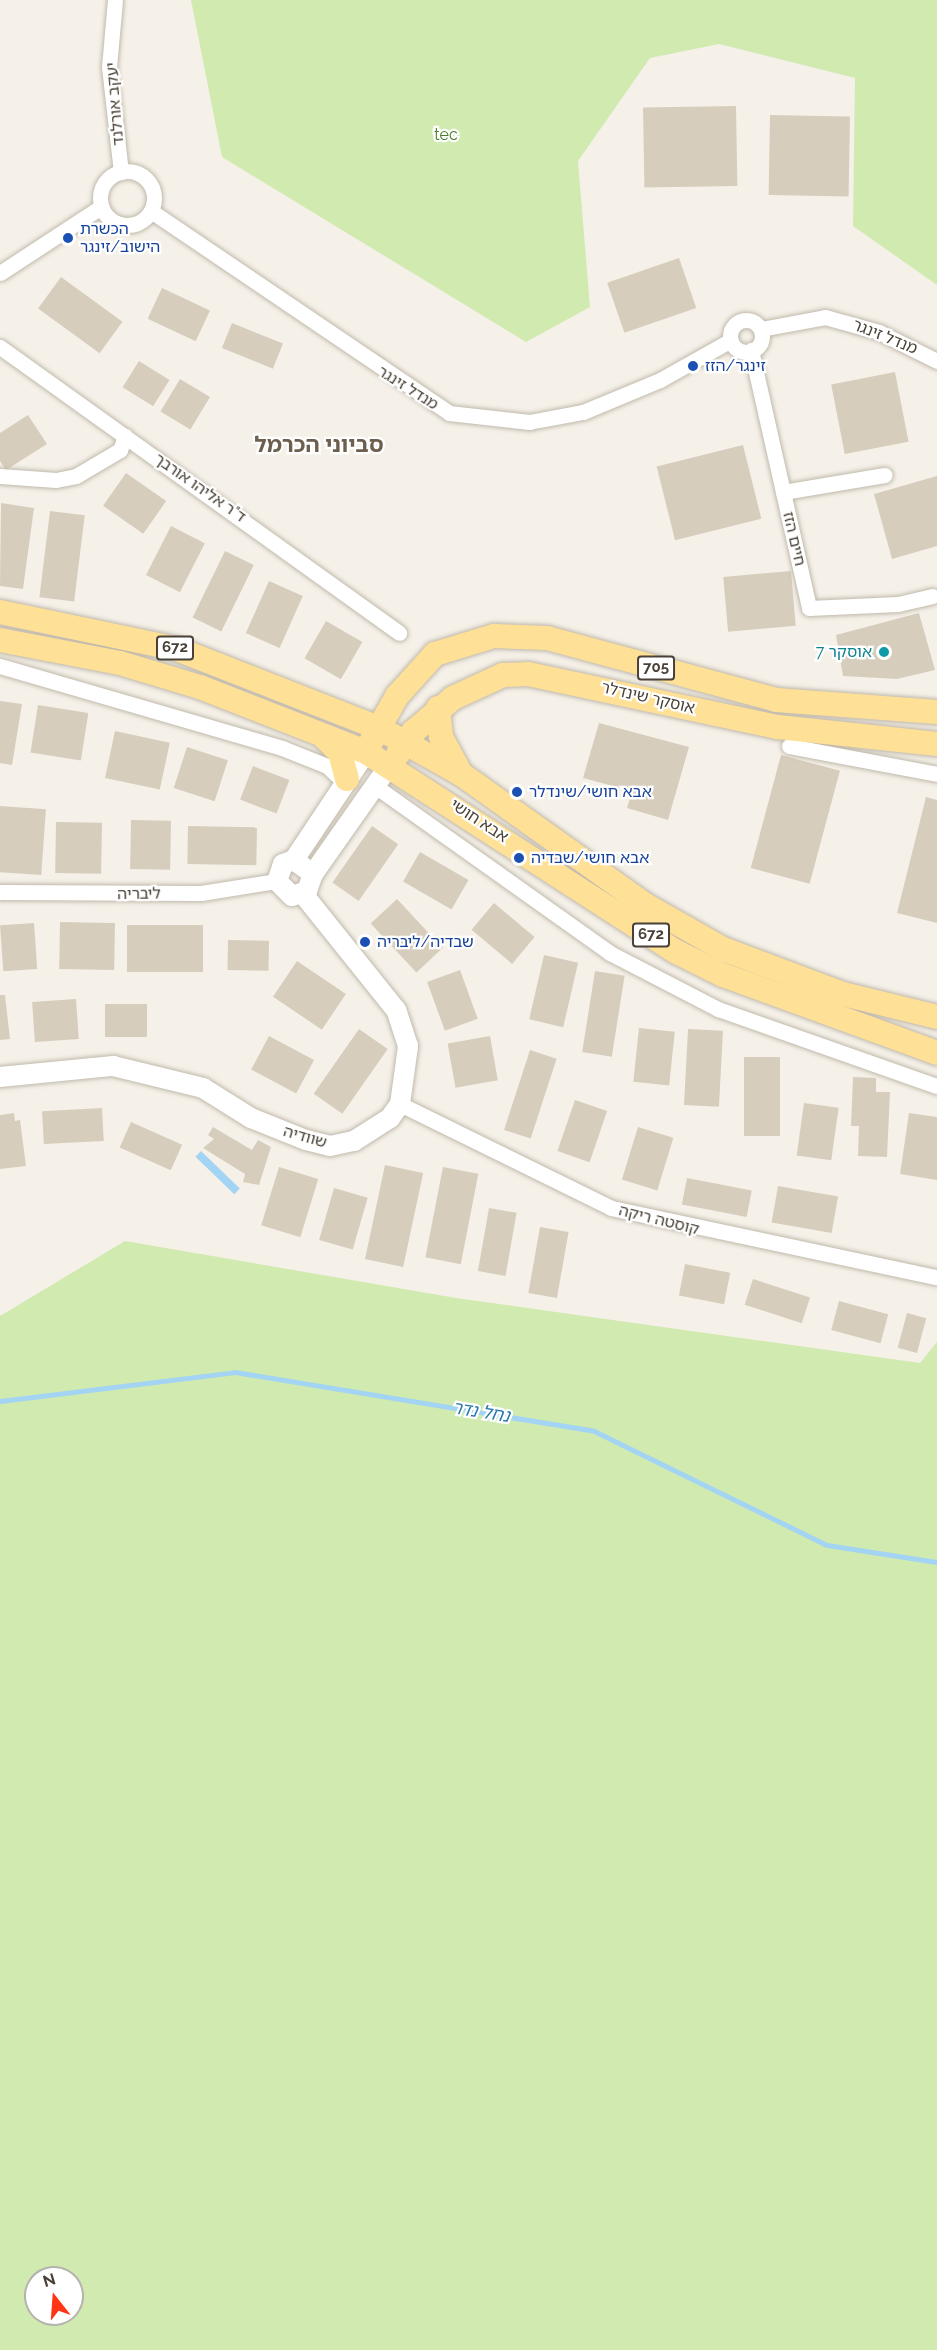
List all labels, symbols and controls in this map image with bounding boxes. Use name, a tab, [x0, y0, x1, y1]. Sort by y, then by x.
street label: יעקב אורלנד	[102, 61, 128, 147]
park label: tec	[434, 125, 458, 145]
place label: הכשרת הישוב/זינגר	[80, 219, 160, 257]
marker: הכשרת הישוב/זינגר	[61, 231, 75, 245]
street label: מנדל זינגר	[850, 315, 920, 359]
place label: זינגר/הזז	[705, 356, 766, 376]
marker: זינגר/הזז	[686, 359, 700, 373]
street label: מנדל זינגר	[374, 362, 442, 414]
district label: סביוני הכרמל	[254, 432, 384, 458]
street label: ד"ר אליהו אורבך	[150, 449, 250, 527]
street label: חיים הזז	[778, 510, 810, 568]
road number: 672	[156, 636, 195, 660]
place label: אוסקר 7	[816, 642, 872, 662]
marker: אוסקר 7	[877, 645, 891, 659]
road number: 705	[636, 656, 676, 680]
street label: אוסקר שינדלר	[599, 678, 697, 718]
place label: אבא חושי/שינדלר	[529, 782, 652, 802]
marker: אבא חושי/שינדלר	[510, 785, 524, 799]
street label: אבא חושי	[446, 795, 512, 847]
place label: אבא חושי/שבדיה	[531, 848, 649, 868]
marker: אבא חושי/שבדיה	[512, 851, 526, 865]
street label: ליבריה	[117, 884, 161, 904]
road number: 672	[632, 923, 670, 947]
place label: שבדיה/ליבריה	[377, 932, 474, 952]
marker: שבדיה/ליבריה	[358, 935, 372, 949]
street label: שוודיה	[281, 1122, 329, 1152]
street label: קוסטה ריקה	[617, 1201, 701, 1239]
water label: נחל נדר	[451, 1397, 511, 1427]
north arrow	[24, 2266, 84, 2326]
text: N	[41, 2269, 58, 2291]

